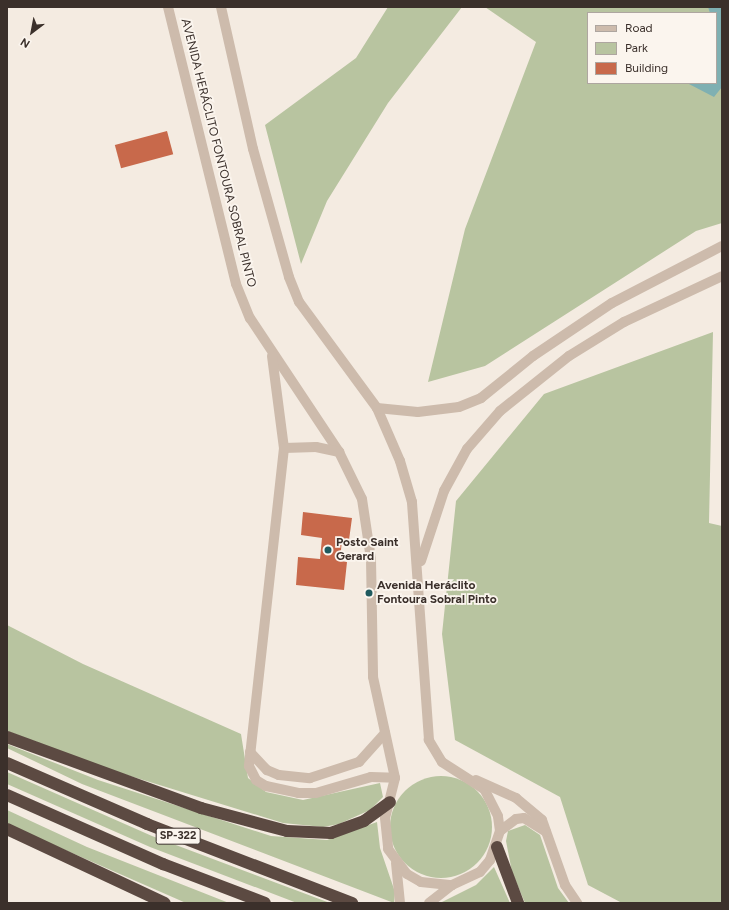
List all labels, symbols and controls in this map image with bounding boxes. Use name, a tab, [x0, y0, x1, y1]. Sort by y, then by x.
north arrow	[12, 12, 52, 52]
legend	[587, 12, 717, 84]
street label: AVENIDA HERÁCLITO FONTOURA SOBRAL PINTO	[178, 17, 258, 289]
text: Road	[625, 21, 653, 35]
text: N	[18, 35, 32, 50]
text: Park	[625, 41, 648, 55]
text: Building	[625, 61, 668, 75]
place label: Posto Saint Gerard	[336, 536, 399, 564]
marker: Posto Saint Gerard	[323, 545, 333, 555]
place label: Avenida Heráclito Fontoura Sobral Pinto	[377, 579, 497, 607]
marker: Avenida Heráclito Fontoura Sobral Pinto	[364, 588, 374, 598]
road number: SP-322	[155, 827, 201, 845]

